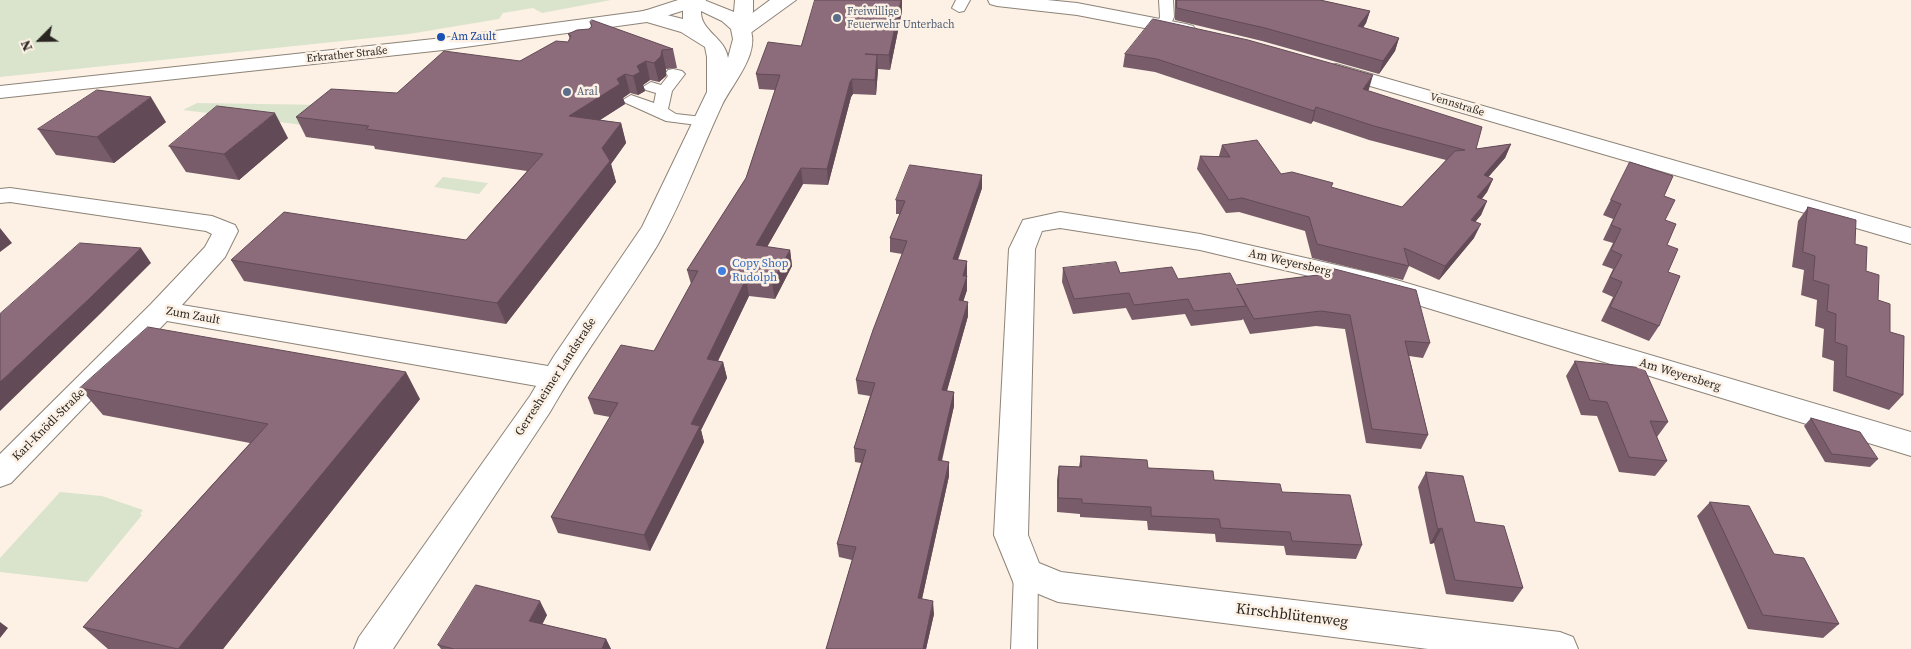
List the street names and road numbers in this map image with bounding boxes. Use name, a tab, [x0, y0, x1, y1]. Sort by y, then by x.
street label: Erkrather Straße	[306, 44, 388, 66]
street label: Vennstraße	[1428, 90, 1486, 120]
street label: Am Weyersberg	[1247, 246, 1333, 280]
street label: Zum Zault	[165, 304, 221, 328]
street label: Gerresheimer Landstraße	[512, 315, 600, 439]
street label: Am Weyersberg	[1637, 356, 1723, 394]
street label: Karl-Knödl-Straße	[10, 386, 88, 464]
street label: Kirschblütenweg	[1235, 600, 1349, 632]

